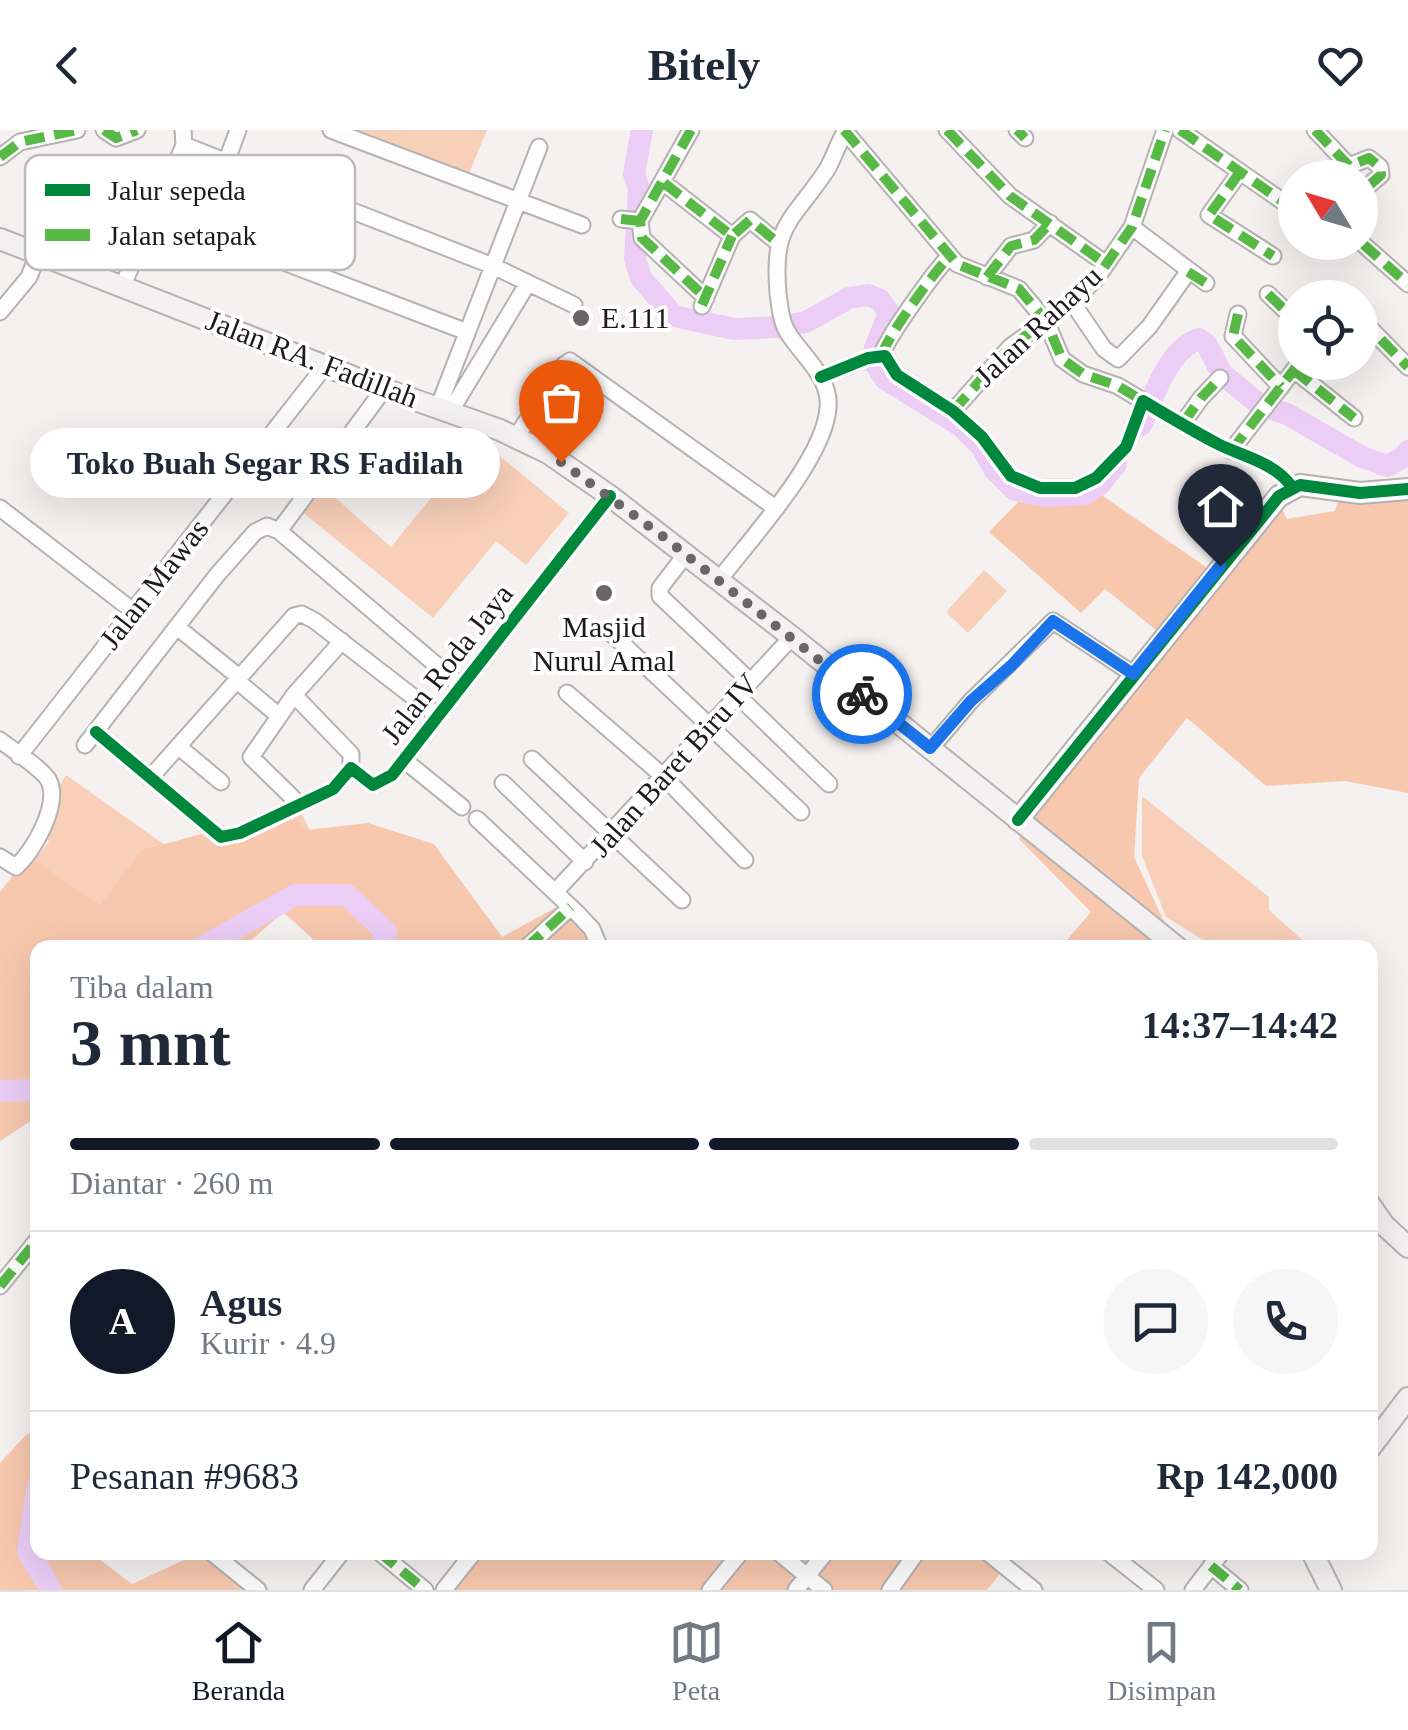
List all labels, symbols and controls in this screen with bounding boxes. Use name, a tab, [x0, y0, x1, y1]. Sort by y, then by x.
icon: back	[40, 38, 95, 93]
icon: heart	[1313, 38, 1368, 93]
text: Bitely	[648, 40, 760, 90]
legend	[25, 155, 355, 270]
north arrow	[1278, 160, 1378, 260]
map controls	[1278, 160, 1378, 380]
text: Jalur sepeda	[108, 175, 246, 206]
text: Jalan setapak	[108, 220, 257, 251]
street label: Jalan Rahayu	[968, 259, 1108, 393]
button: locate	[1278, 280, 1378, 380]
place label: E.111	[601, 301, 670, 334]
street label: Jalan RA. Fadillah	[202, 303, 423, 414]
marker: E.111	[570, 307, 592, 329]
pin	[519, 360, 604, 463]
icon: bag	[534, 375, 589, 430]
callout: Toko Buah Segar RS Fadilah	[31, 427, 501, 497]
text: Toko Buah Segar RS Fadilah	[67, 445, 463, 481]
pin	[1178, 464, 1263, 567]
icon: home	[1193, 479, 1248, 534]
street label: Jalan Mawas	[93, 512, 215, 655]
street label: Jalan Roda Jaya	[374, 577, 519, 750]
marker: Masjid Nurul Amal	[593, 582, 615, 604]
place label: Masjid Nurul Amal	[533, 610, 675, 677]
courier	[812, 644, 912, 744]
street label: Jalan Baret Biru IV	[583, 666, 764, 863]
icon: bike	[835, 667, 890, 722]
text: Tiba dalam	[70, 969, 214, 1005]
text: 14:37–14:42	[1142, 1004, 1338, 1046]
text: 3 mnt	[70, 1007, 231, 1079]
text: Diantar · 260 m	[70, 1165, 274, 1201]
button: chat	[1103, 1269, 1208, 1374]
button: phone	[1233, 1269, 1338, 1374]
text: Agus	[200, 1282, 282, 1324]
text: A	[109, 1300, 136, 1342]
text: Kurir · 4.9	[200, 1325, 336, 1361]
text: Pesanan #9683	[70, 1455, 299, 1497]
text: Rp 142,000	[1156, 1455, 1338, 1497]
tab: Beranda	[192, 1615, 285, 1707]
tab: Peta	[669, 1615, 724, 1707]
tab: Disimpan	[1107, 1615, 1216, 1707]

